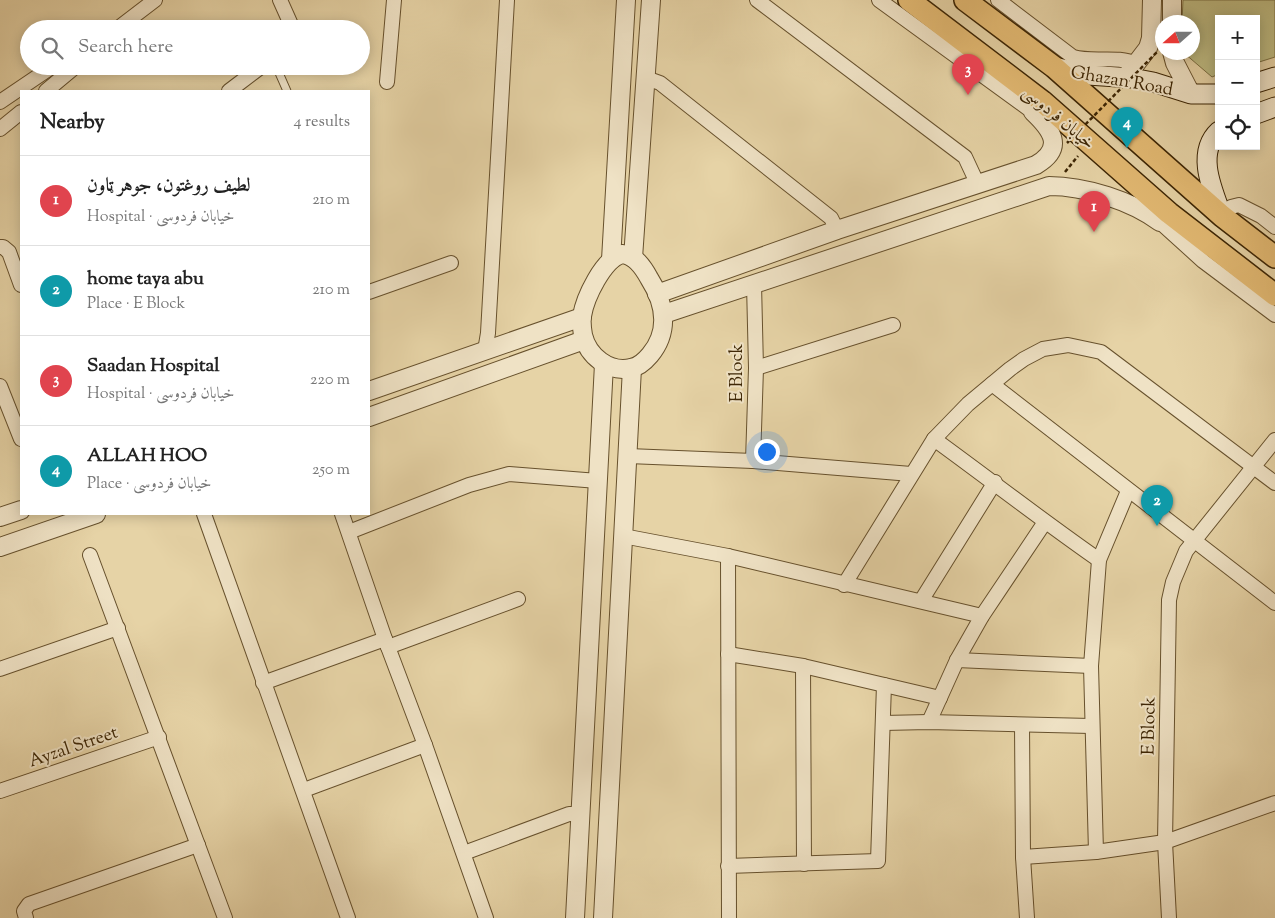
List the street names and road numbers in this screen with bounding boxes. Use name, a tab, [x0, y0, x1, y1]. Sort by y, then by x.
street label: Ghazan Road	[1068, 60, 1175, 104]
street label: خیابان فردوسی	[1016, 80, 1100, 157]
street label: E Block	[725, 344, 751, 402]
street label: E Block	[1136, 696, 1164, 756]
street label: Ayzal Street	[25, 720, 122, 775]

